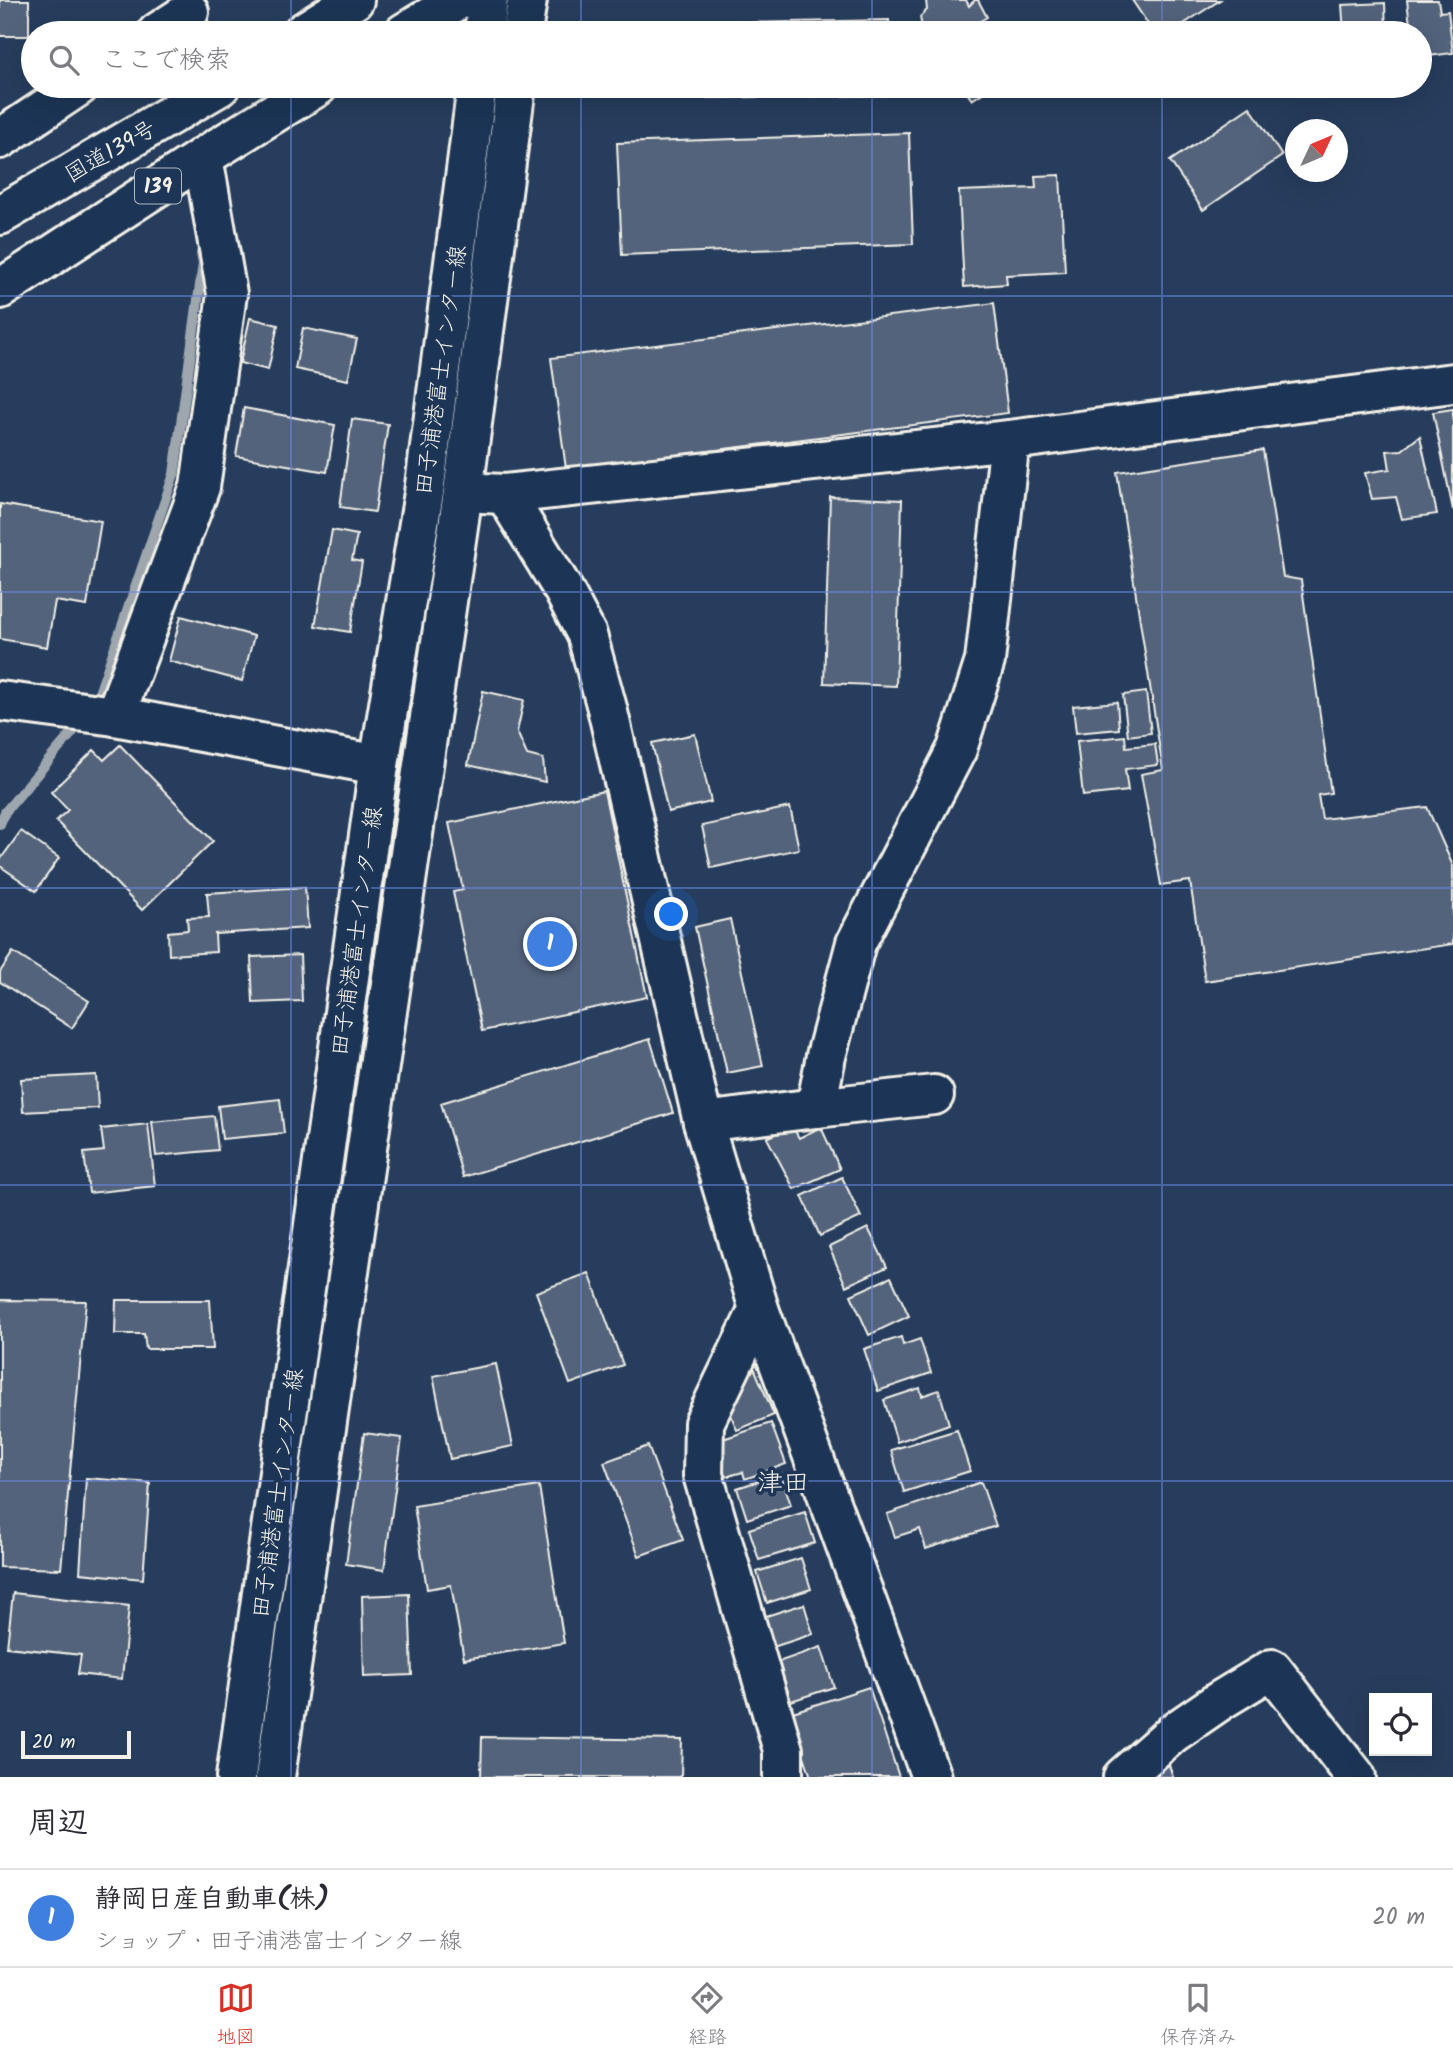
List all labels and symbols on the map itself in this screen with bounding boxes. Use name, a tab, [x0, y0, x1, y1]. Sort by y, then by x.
street label: 国道139号	[60, 114, 160, 188]
north arrow	[1285, 119, 1348, 182]
road number: 139	[135, 168, 181, 204]
street label: 田子浦港富士インター線	[407, 243, 477, 498]
street label: 田子浦港富士インター線	[323, 804, 393, 1059]
your location	[654, 897, 688, 931]
pin: 1	[527, 918, 573, 970]
street label: 田子浦港富士インター線	[244, 1366, 314, 1621]
district label: 津田	[757, 1463, 809, 1505]
scale bar	[21, 1728, 131, 1760]

